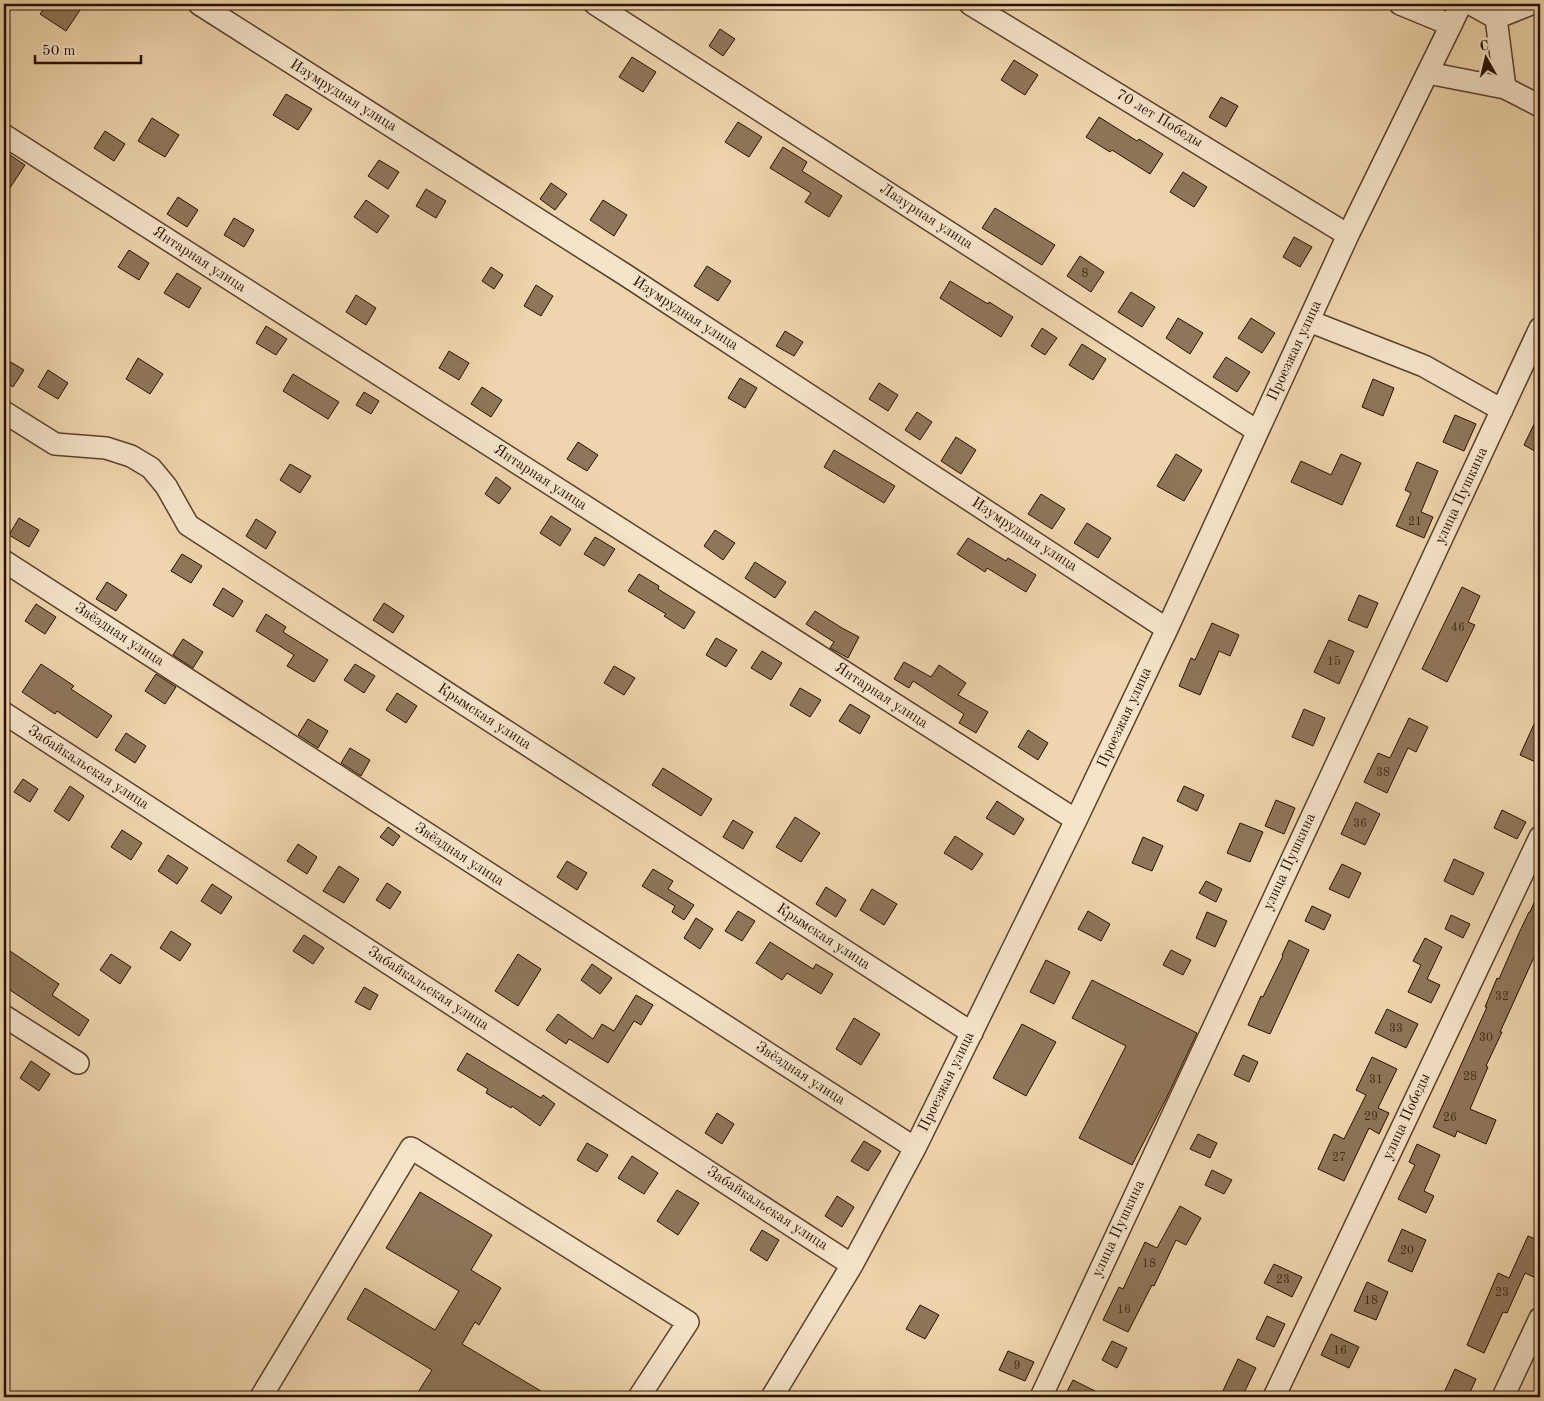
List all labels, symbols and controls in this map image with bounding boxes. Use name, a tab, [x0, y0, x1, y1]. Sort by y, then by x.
scale bar	[35, 32, 141, 64]
north arrow	[1462, 32, 1512, 82]
text: С	[1479, 39, 1490, 54]
text: 50 m	[42, 44, 76, 59]
street label: Изумрудная улица	[287, 57, 400, 135]
street label: 70 лет Победы	[1113, 87, 1205, 151]
street label: Лазурная улица	[877, 181, 976, 253]
street label: Янтарная улица	[150, 224, 249, 296]
house number: 8	[1082, 268, 1089, 280]
street label: Изумрудная улица	[629, 274, 741, 354]
street label: Проезжая улица	[1265, 298, 1325, 404]
street label: Янтарная улица	[491, 442, 590, 514]
street label: улица Пушкина	[1433, 445, 1491, 547]
street label: Изумрудная улица	[968, 495, 1080, 575]
house number: 21	[1408, 516, 1422, 528]
street label: Звёздная улица	[72, 601, 167, 670]
house number: 46	[1451, 622, 1465, 634]
house number: 15	[1327, 655, 1341, 668]
street label: Янтарная улица	[832, 660, 931, 732]
street label: Проезжая улица	[1095, 665, 1155, 771]
street label: Крымская улица	[434, 681, 534, 753]
street label: Забайкальская улица	[25, 723, 152, 813]
house number: 38	[1376, 767, 1390, 779]
street label: улица Пушкина	[1261, 811, 1319, 913]
house number: 36	[1353, 818, 1367, 830]
street label: Звёздная улица	[412, 821, 507, 890]
street label: Крымская улица	[773, 901, 873, 973]
street label: Забайкальская улица	[365, 944, 492, 1034]
house number: 32	[1495, 991, 1509, 1003]
house number: 33	[1389, 1023, 1403, 1035]
street label: Проезжая улица	[916, 1029, 978, 1134]
house number: 30	[1479, 1032, 1493, 1044]
street label: Звёздная улица	[753, 1040, 848, 1109]
street label: улица Победы	[1380, 1071, 1434, 1163]
house number: 28	[1463, 1071, 1477, 1083]
house number: 31	[1369, 1074, 1383, 1086]
house number: 29	[1364, 1111, 1378, 1123]
house number: 26	[1443, 1112, 1457, 1124]
house number: 27	[1332, 1152, 1346, 1164]
street label: Забайкальская улица	[704, 1164, 831, 1254]
street label: улица Пушкина	[1090, 1178, 1148, 1280]
house number: 20	[1400, 1245, 1414, 1257]
house number: 18	[1142, 1258, 1156, 1270]
house number: 23	[1276, 1274, 1290, 1286]
house number: 23	[1495, 1287, 1509, 1299]
house number: 18	[1364, 1295, 1378, 1307]
house number: 16	[1117, 1304, 1131, 1316]
house number: 16	[1333, 1345, 1347, 1357]
house number: 9	[1014, 1360, 1020, 1372]

